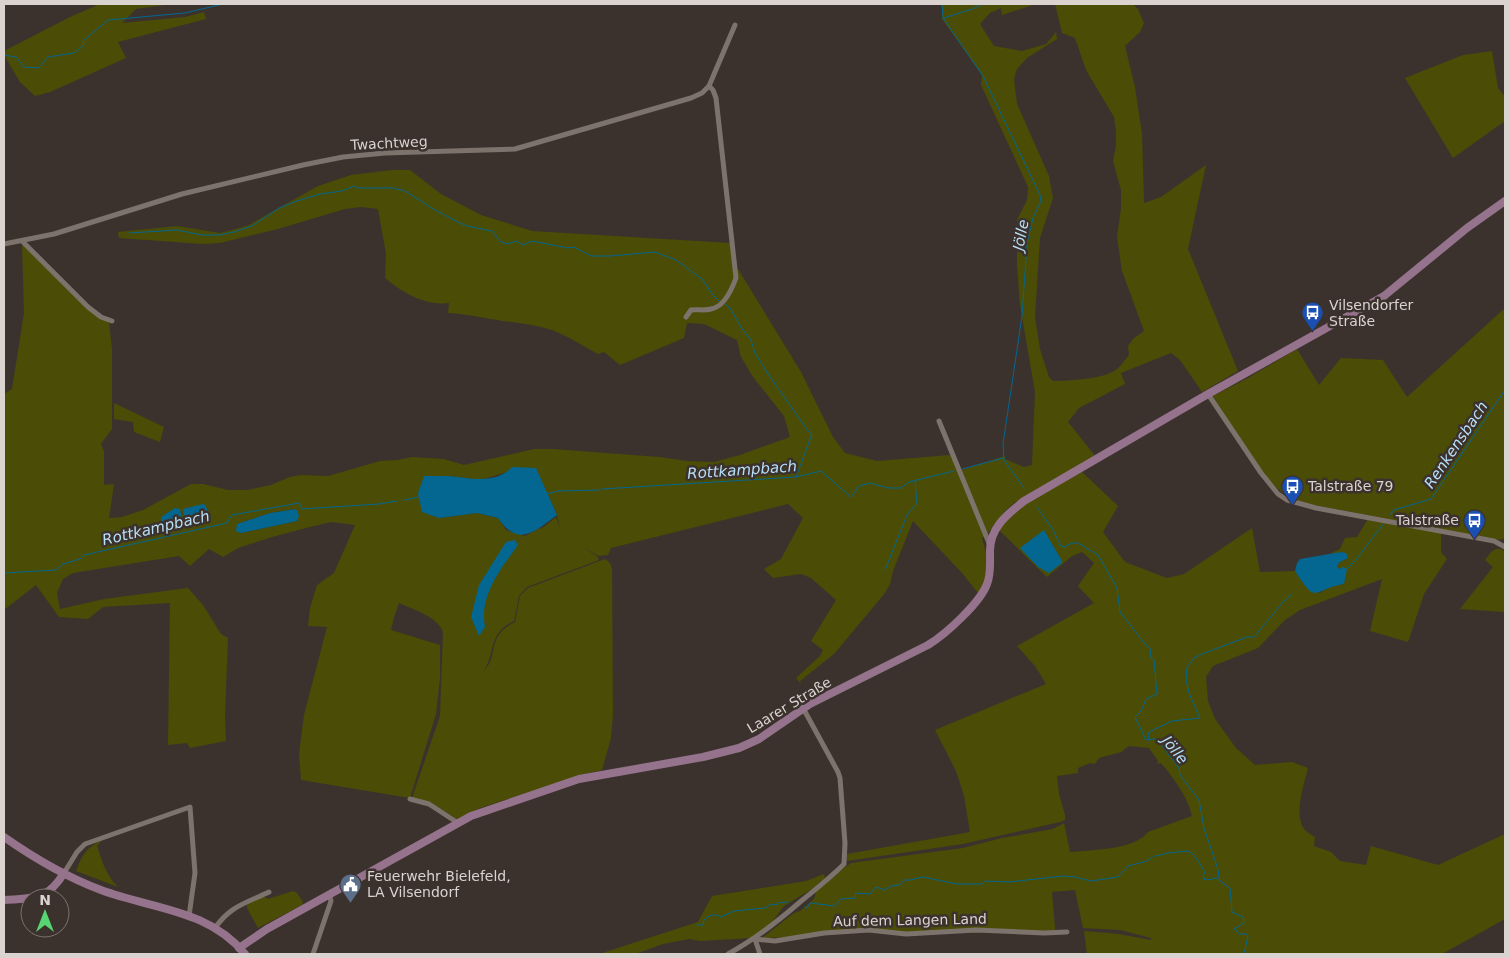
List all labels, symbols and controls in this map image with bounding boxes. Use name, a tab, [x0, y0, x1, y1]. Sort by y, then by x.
street label: Twachtweg	[349, 133, 428, 153]
water label: Jölle	[1009, 218, 1033, 255]
place label: Vilsendorfer Straße	[1329, 297, 1414, 329]
bus stop icon: Vilsendorfer Straße	[1301, 301, 1325, 332]
water label: Renkensbach	[1420, 398, 1492, 492]
water label: Rottkampbach	[687, 457, 797, 483]
bus stop icon: Talstraße 79	[1280, 474, 1304, 505]
place label: Talstraße 79	[1307, 478, 1394, 494]
water label: Rottkampbach	[100, 507, 212, 549]
bus stop icon: Talstraße	[1463, 508, 1487, 539]
place label: Talstraße	[1395, 512, 1459, 528]
street label: Laarer Straße	[744, 674, 834, 736]
water label: Jölle	[1156, 730, 1192, 768]
place label: Feuerwehr Bielefeld, LA Vilsendorf	[367, 868, 511, 900]
public building icon: Feuerwehr Bielefeld, LA Vilsendorf	[339, 872, 363, 903]
north arrow	[20, 888, 70, 938]
text: N	[39, 892, 51, 908]
street label: Auf dem Langen Land	[833, 911, 987, 929]

